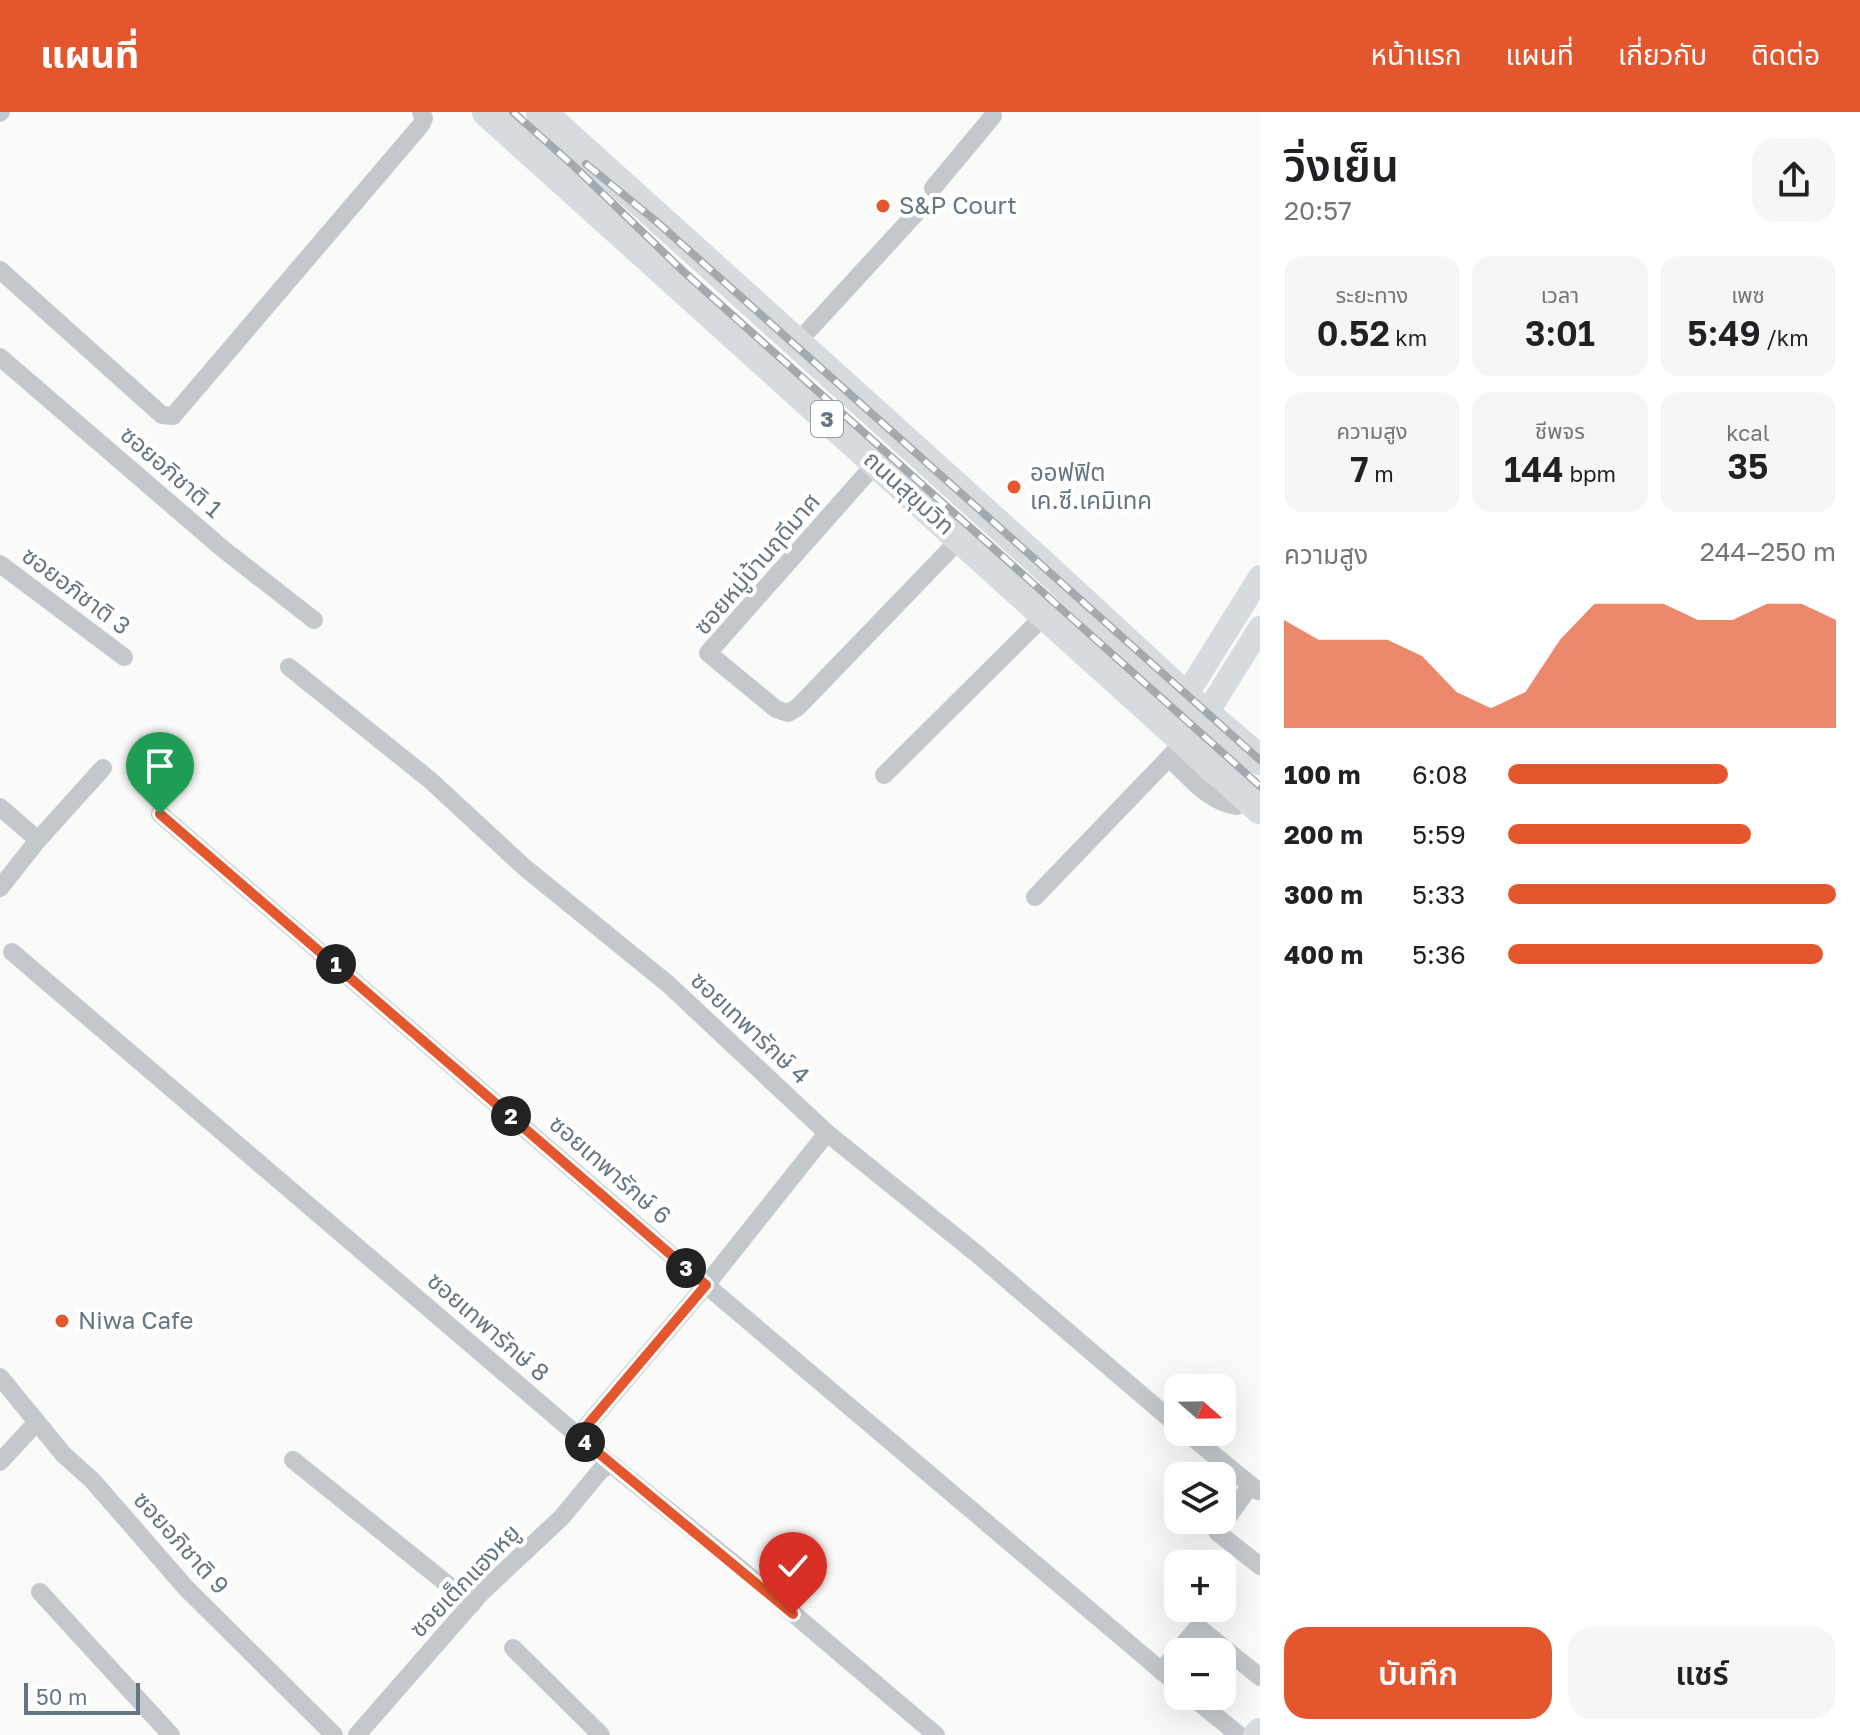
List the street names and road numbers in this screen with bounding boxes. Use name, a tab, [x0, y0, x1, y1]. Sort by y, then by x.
road number: 3	[811, 401, 843, 437]
street label: ซอยอภิชาติ 1	[115, 419, 229, 523]
street label: ถนนสุขุมวิท	[857, 444, 961, 542]
street label: ซอยหมู่บ้านฤดีมาศ	[687, 486, 827, 641]
street label: ซอยอภิชาติ 3	[17, 540, 137, 640]
street label: ซอยเทพารักษ์ 4	[686, 965, 816, 1089]
street label: ซอยเทพารักษ์ 6	[544, 1108, 678, 1230]
street label: ซอยเทพารักษ์ 8	[422, 1265, 556, 1387]
street label: ซอยอภิชาติ 9	[128, 1485, 236, 1599]
street label: ซอยเต็กแฮงหยู	[403, 1517, 526, 1644]

